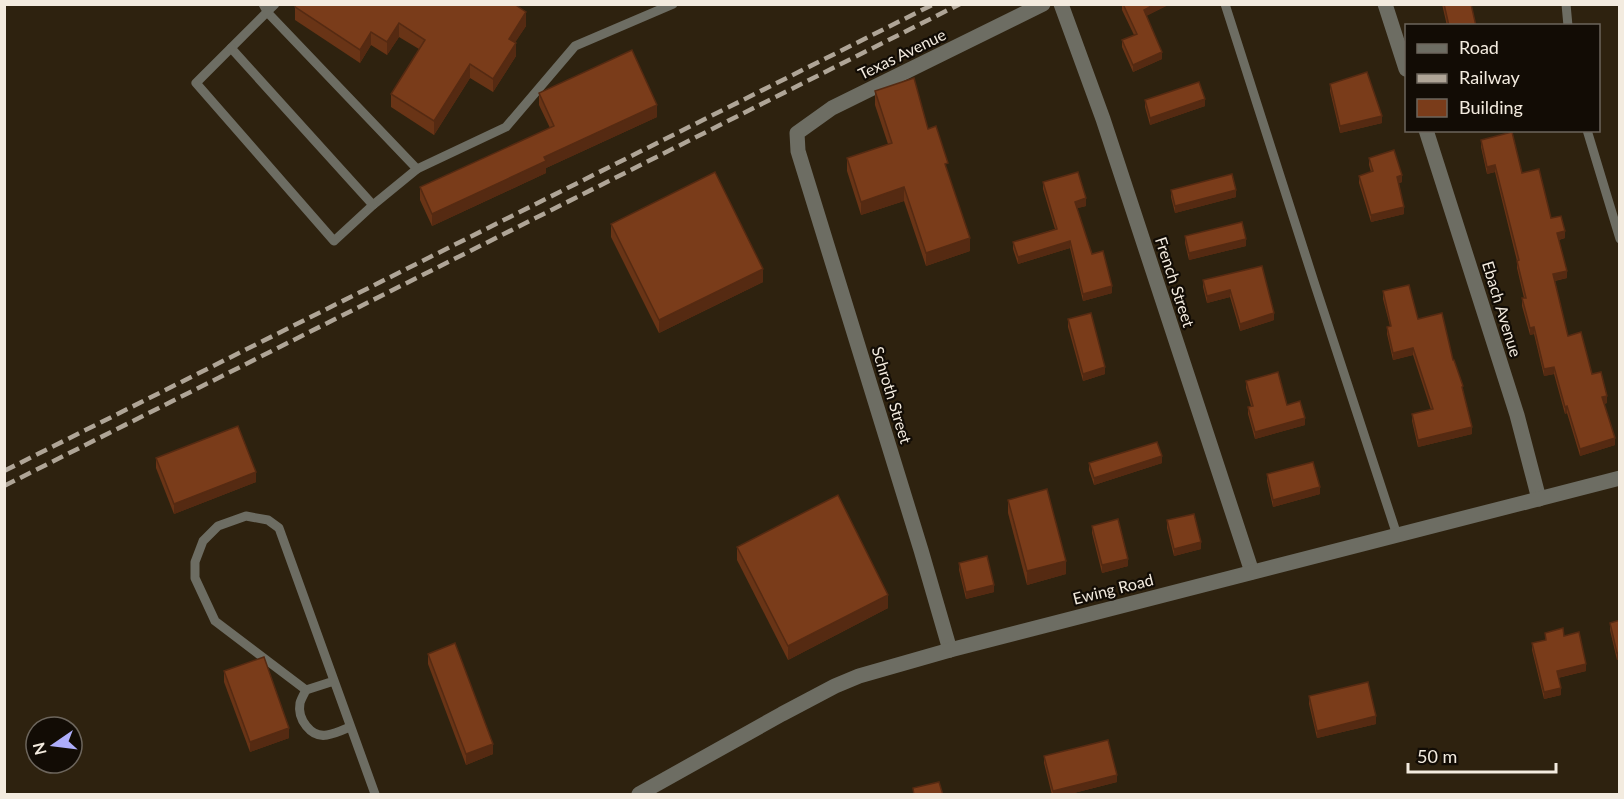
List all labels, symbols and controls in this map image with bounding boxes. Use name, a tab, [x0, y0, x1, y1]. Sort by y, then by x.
street label: Texas Avenue	[855, 24, 949, 83]
legend	[1405, 24, 1600, 132]
text: Road	[1459, 36, 1499, 58]
text: Railway	[1459, 66, 1520, 88]
text: Building	[1459, 96, 1523, 118]
street label: French Street	[1152, 234, 1199, 330]
street label: Ebach Avenue	[1479, 259, 1526, 359]
street label: Schroth Street	[869, 344, 916, 446]
street label: Ewing Road	[1071, 569, 1155, 608]
north arrow	[24, 715, 84, 775]
scale bar	[1408, 736, 1556, 774]
text: N	[28, 740, 50, 757]
text: 50 m	[1417, 745, 1457, 767]

